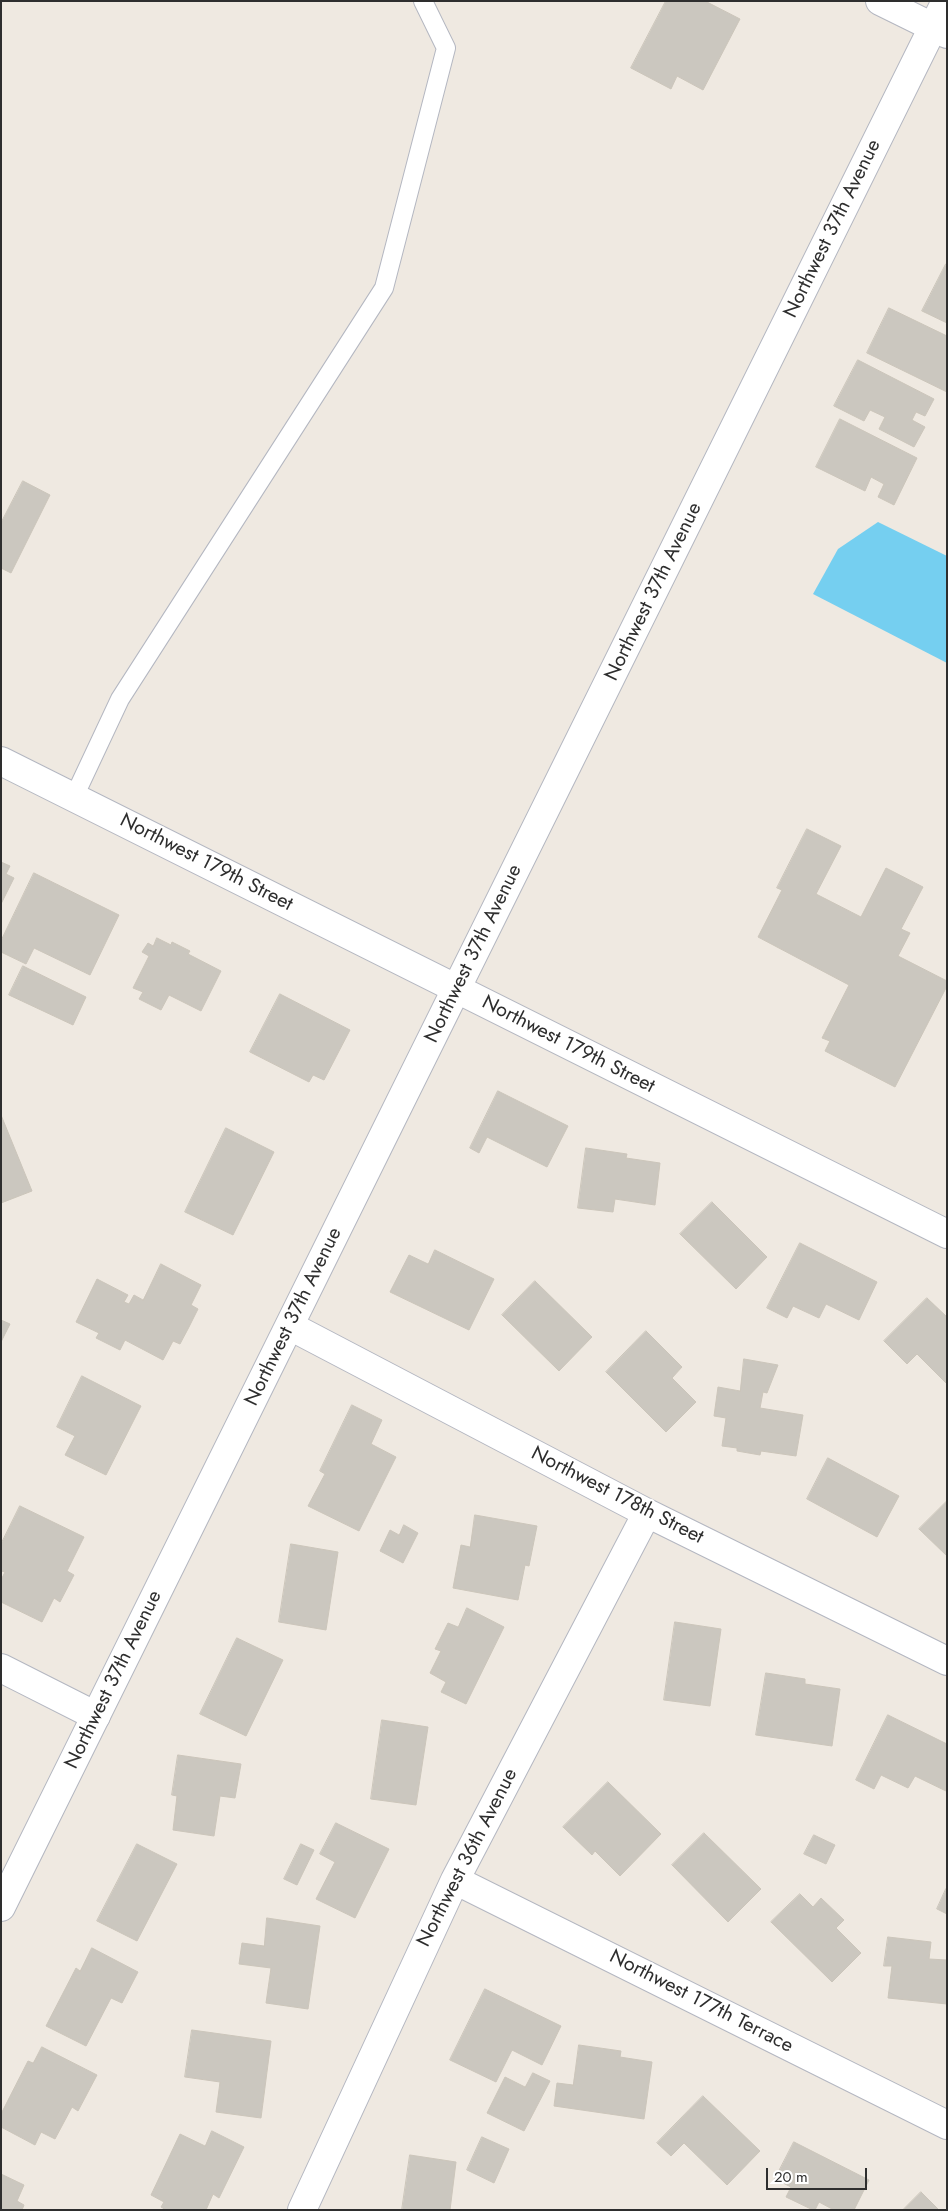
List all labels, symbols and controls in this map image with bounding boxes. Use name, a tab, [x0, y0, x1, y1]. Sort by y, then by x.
street label: Northwest 37th Avenue	[779, 136, 887, 322]
street label: Northwest 37th Avenue	[600, 499, 708, 685]
street label: Northwest 179th Street	[115, 809, 297, 917]
street label: Northwest 37th Avenue	[420, 861, 528, 1047]
street label: Northwest 179th Street	[477, 991, 659, 1099]
street label: Northwest 37th Avenue	[240, 1224, 348, 1410]
street label: Northwest 178th Street	[527, 1442, 707, 1550]
street label: Northwest 37th Avenue	[60, 1587, 168, 1773]
street label: Northwest 36th Avenue	[413, 1765, 523, 1951]
street label: Northwest 177th Terrace	[605, 1945, 797, 2059]
scale bar	[768, 2158, 869, 2190]
text: 20 m	[774, 2166, 808, 2188]

